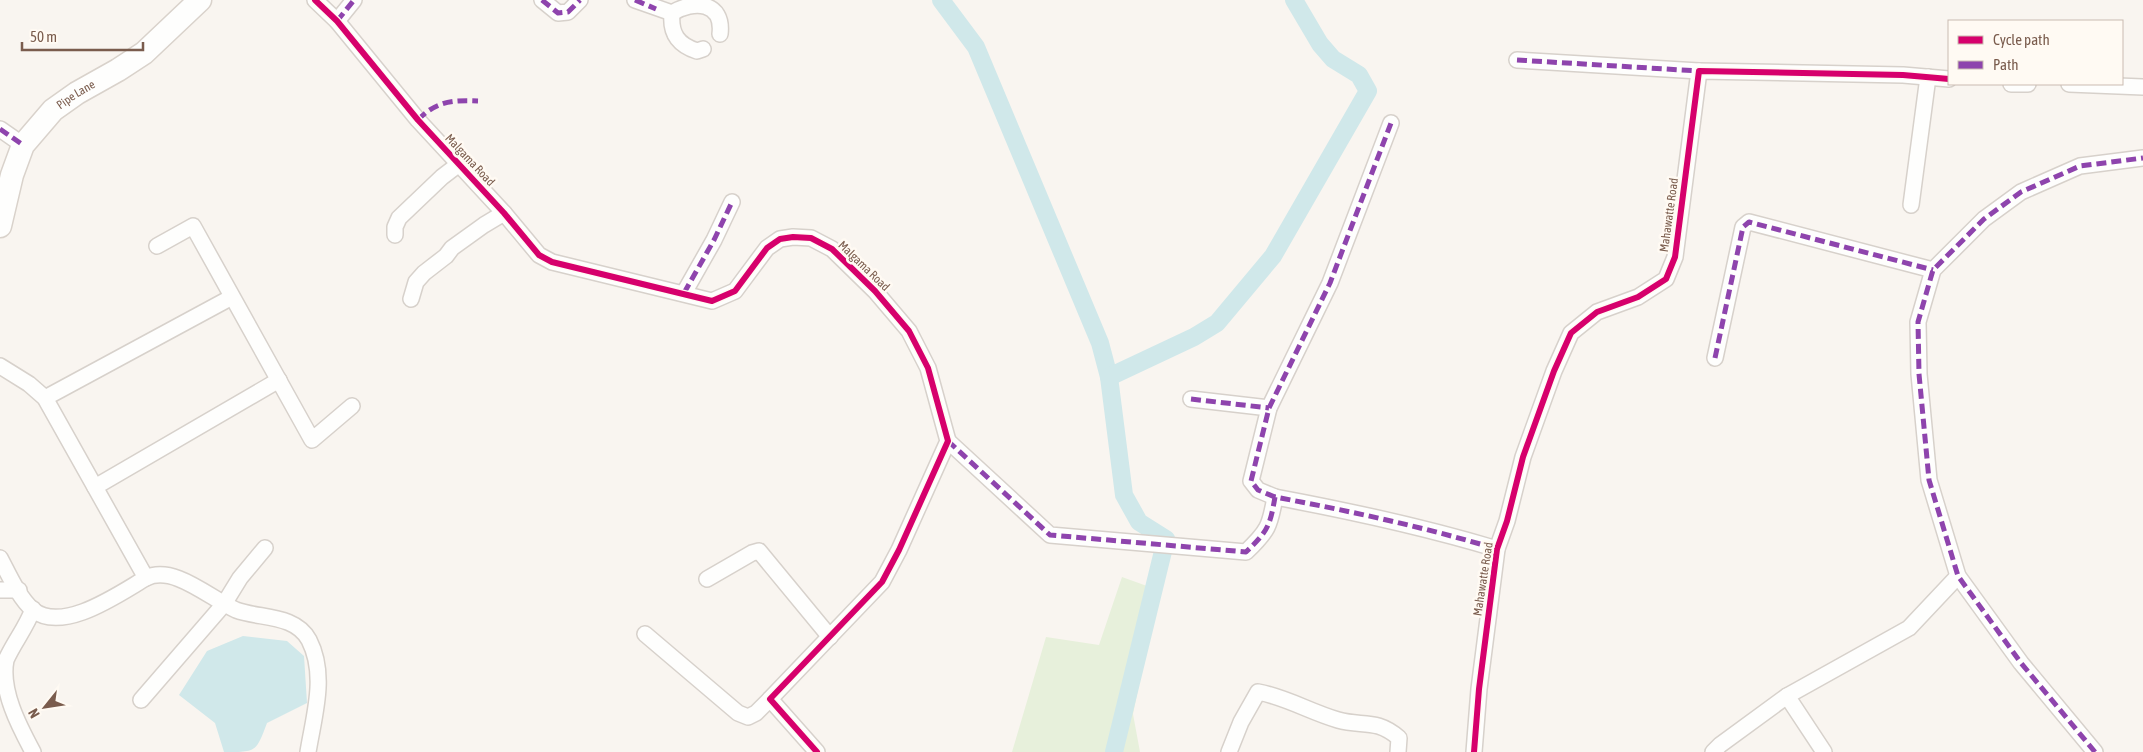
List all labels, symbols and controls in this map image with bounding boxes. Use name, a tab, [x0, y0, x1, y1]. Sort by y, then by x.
scale bar	[22, 20, 144, 52]
legend	[1948, 20, 2123, 85]
text: 50 m	[30, 28, 57, 45]
text: Cycle path	[1993, 31, 2050, 48]
text: Path	[1993, 56, 2019, 73]
street label: Pipe Lane	[54, 77, 97, 112]
street label: Malgama Road	[442, 131, 498, 189]
street label: Mahawatte Road	[1657, 177, 1681, 253]
street label: Malgama Road	[835, 238, 893, 294]
street label: Mahawatte Road	[1470, 541, 1496, 617]
north arrow	[20, 682, 70, 732]
text: N	[25, 706, 43, 721]

